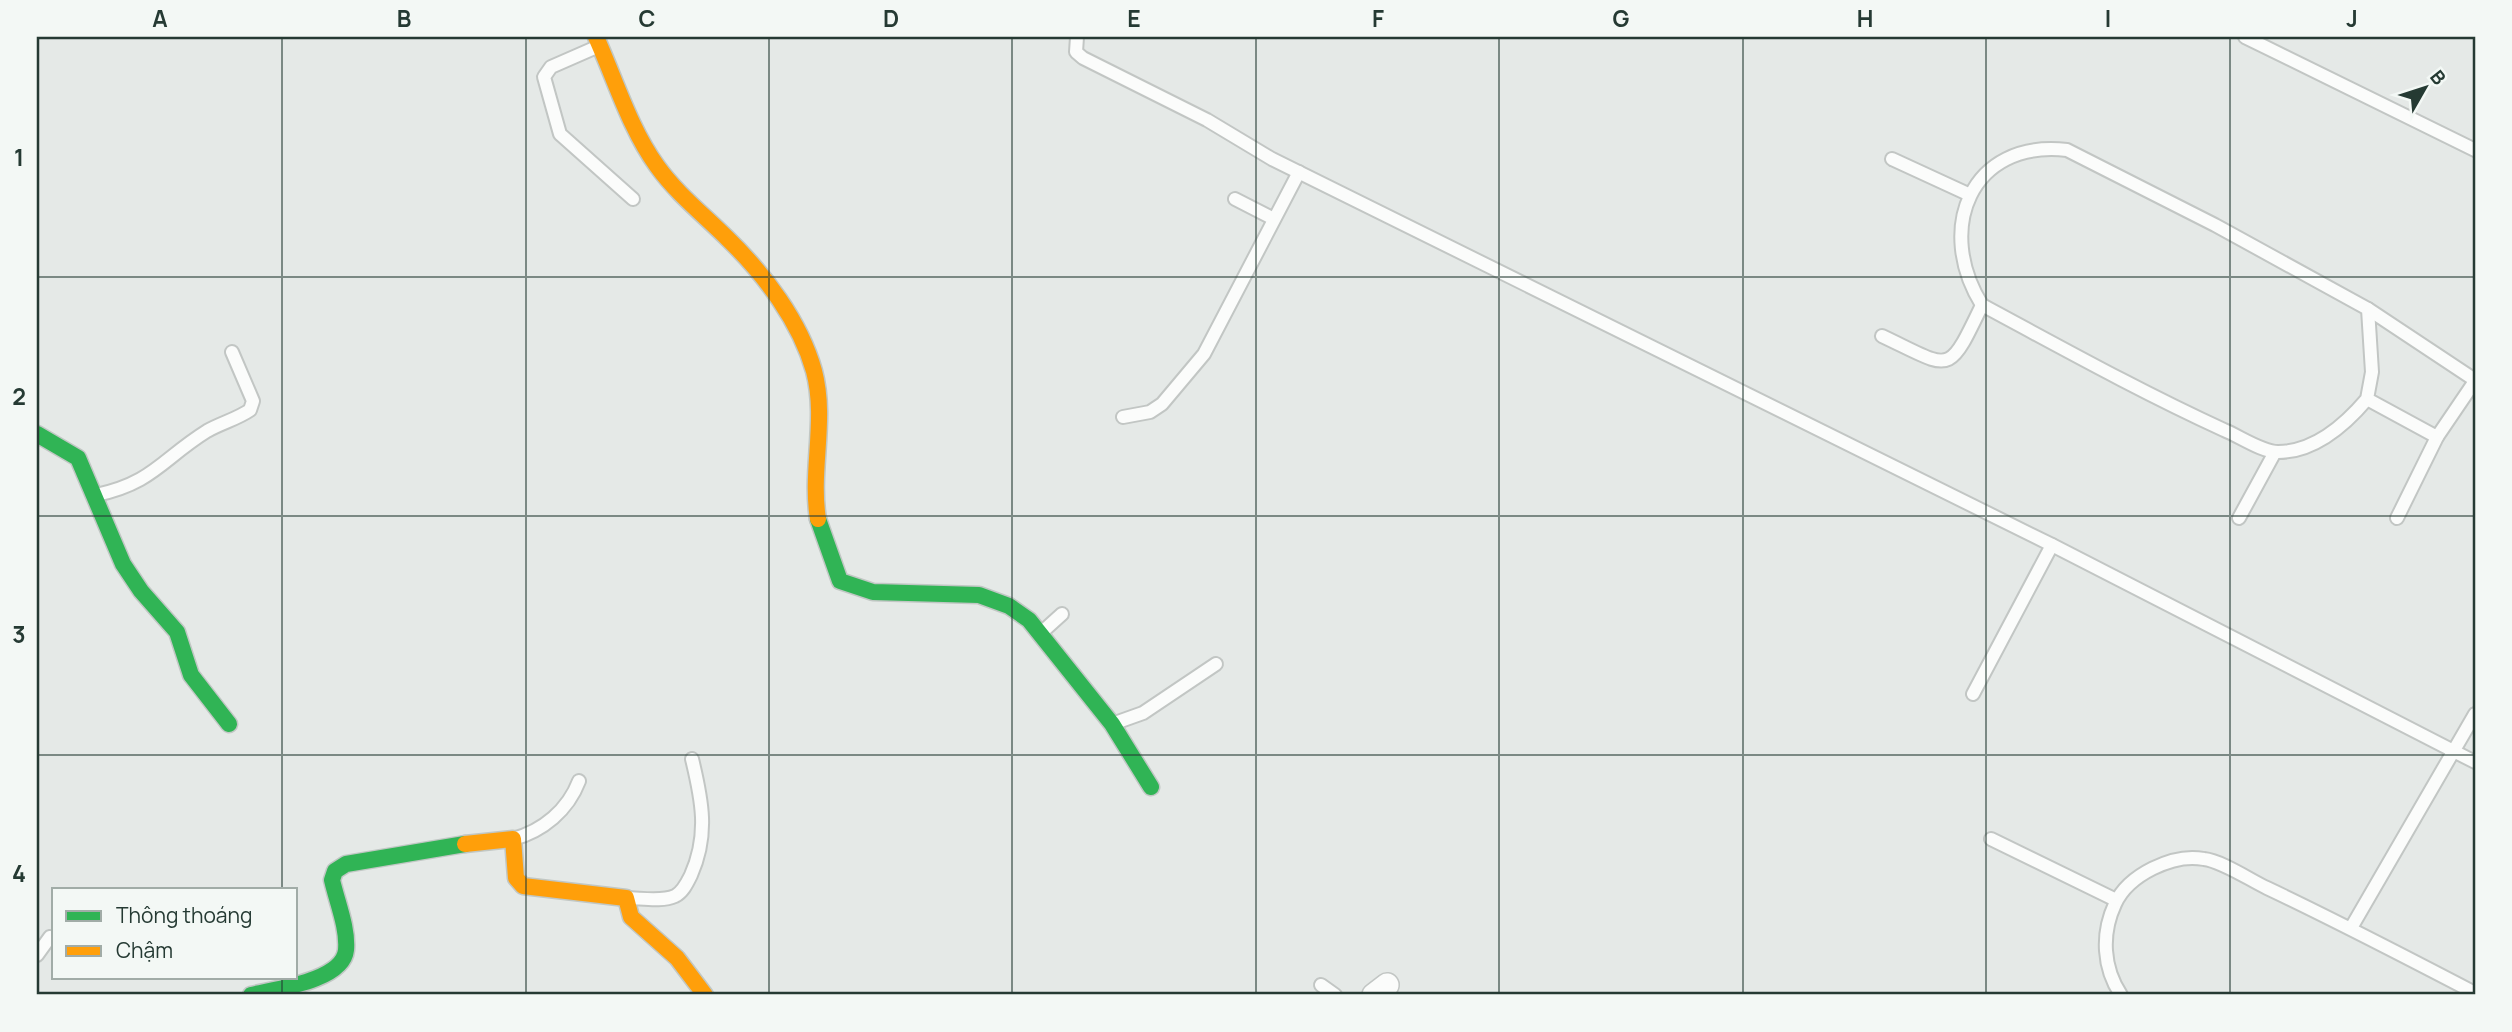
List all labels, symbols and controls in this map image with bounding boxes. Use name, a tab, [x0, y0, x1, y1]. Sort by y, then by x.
text: A	[152, 2, 168, 34]
text: B	[397, 2, 411, 34]
text: C	[639, 2, 656, 34]
text: D	[883, 2, 899, 34]
text: E	[1127, 2, 1141, 34]
text: F	[1372, 2, 1384, 34]
text: G	[1613, 2, 1630, 34]
text: H	[1857, 2, 1873, 34]
text: I	[2105, 2, 2111, 34]
text: J	[2346, 2, 2358, 34]
north arrow	[2390, 52, 2460, 122]
text: B	[2424, 64, 2452, 90]
text: 1	[14, 141, 24, 173]
text: 2	[12, 380, 26, 412]
text: 3	[12, 618, 26, 650]
text: 4	[12, 857, 26, 889]
legend	[52, 888, 298, 979]
text: Thông thoáng	[116, 901, 252, 929]
text: Chậm	[116, 936, 173, 964]

